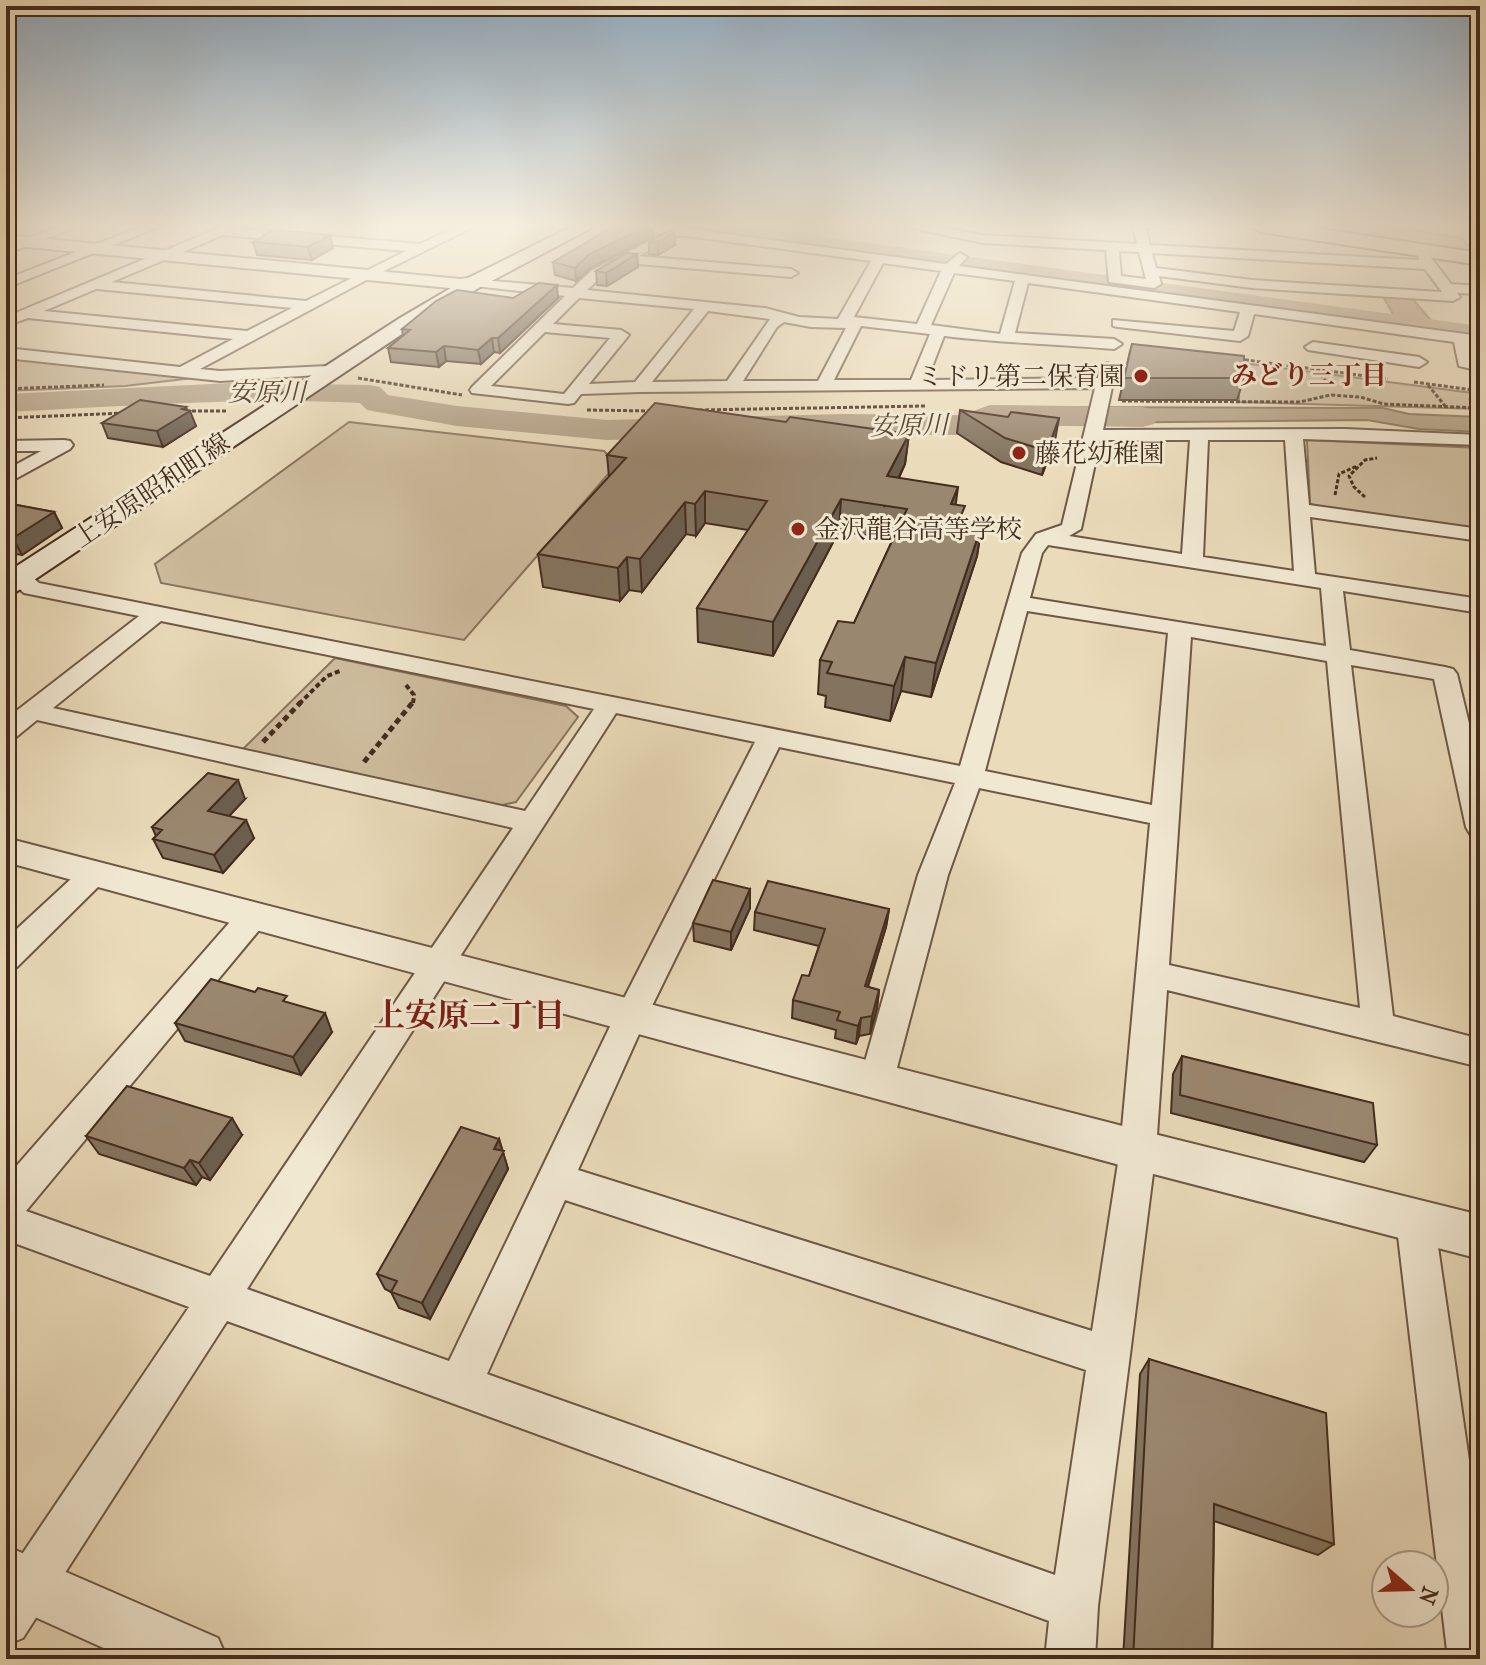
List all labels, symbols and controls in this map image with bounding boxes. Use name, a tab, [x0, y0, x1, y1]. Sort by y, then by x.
district label: みどり三丁目	[1231, 360, 1387, 391]
place label: ミドリ第二保育園	[917, 361, 1125, 392]
marker: ミドリ第二保育園	[1132, 367, 1150, 385]
water label: 安原川	[228, 377, 309, 408]
water label: 安原川	[870, 409, 951, 442]
street label: 上安原昭和町線	[67, 427, 235, 554]
place label: 藤花幼稚園	[1035, 438, 1165, 469]
marker: 藤花幼稚園	[1010, 444, 1028, 462]
place label: 金沢龍谷高等学校	[814, 514, 1022, 545]
marker: 金沢龍谷高等学校	[789, 520, 807, 538]
district label: 上安原二丁目	[373, 997, 565, 1034]
north arrow	[1370, 1549, 1450, 1629]
text: N	[1413, 1583, 1443, 1608]

